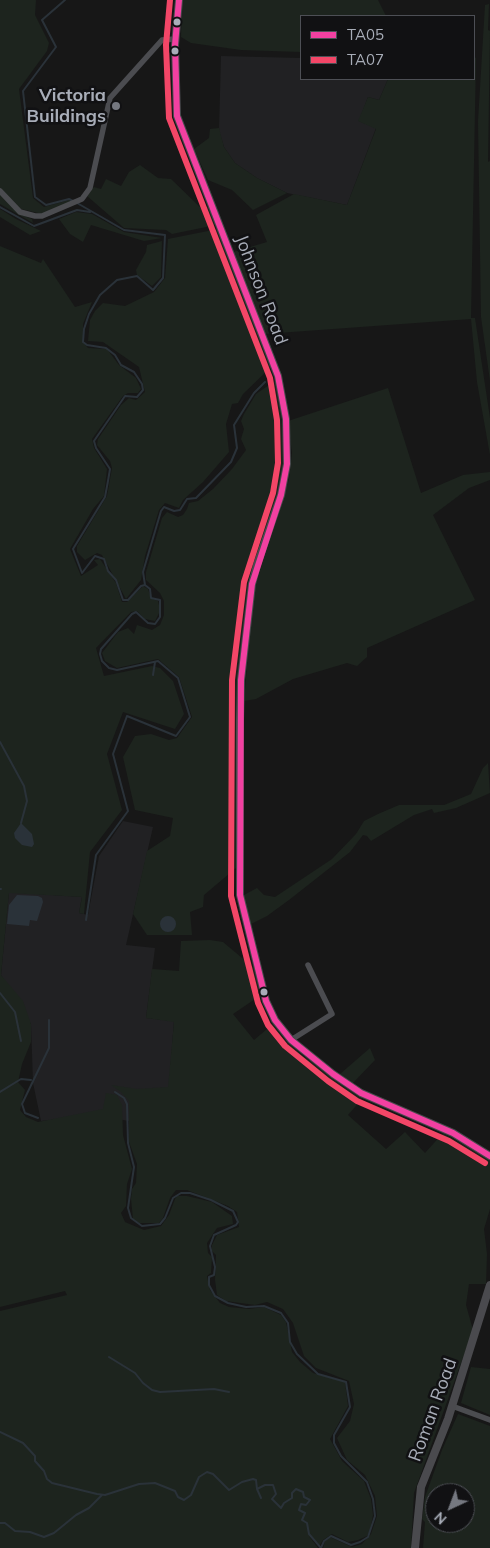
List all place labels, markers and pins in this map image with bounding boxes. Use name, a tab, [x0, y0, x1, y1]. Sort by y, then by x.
unlabelled marker	[172, 17, 182, 27]
unlabelled marker	[170, 46, 180, 56]
place label: Victoria Buildings	[27, 85, 106, 128]
marker: Victoria Buildings	[110, 100, 122, 112]
unlabelled marker	[259, 987, 269, 997]

